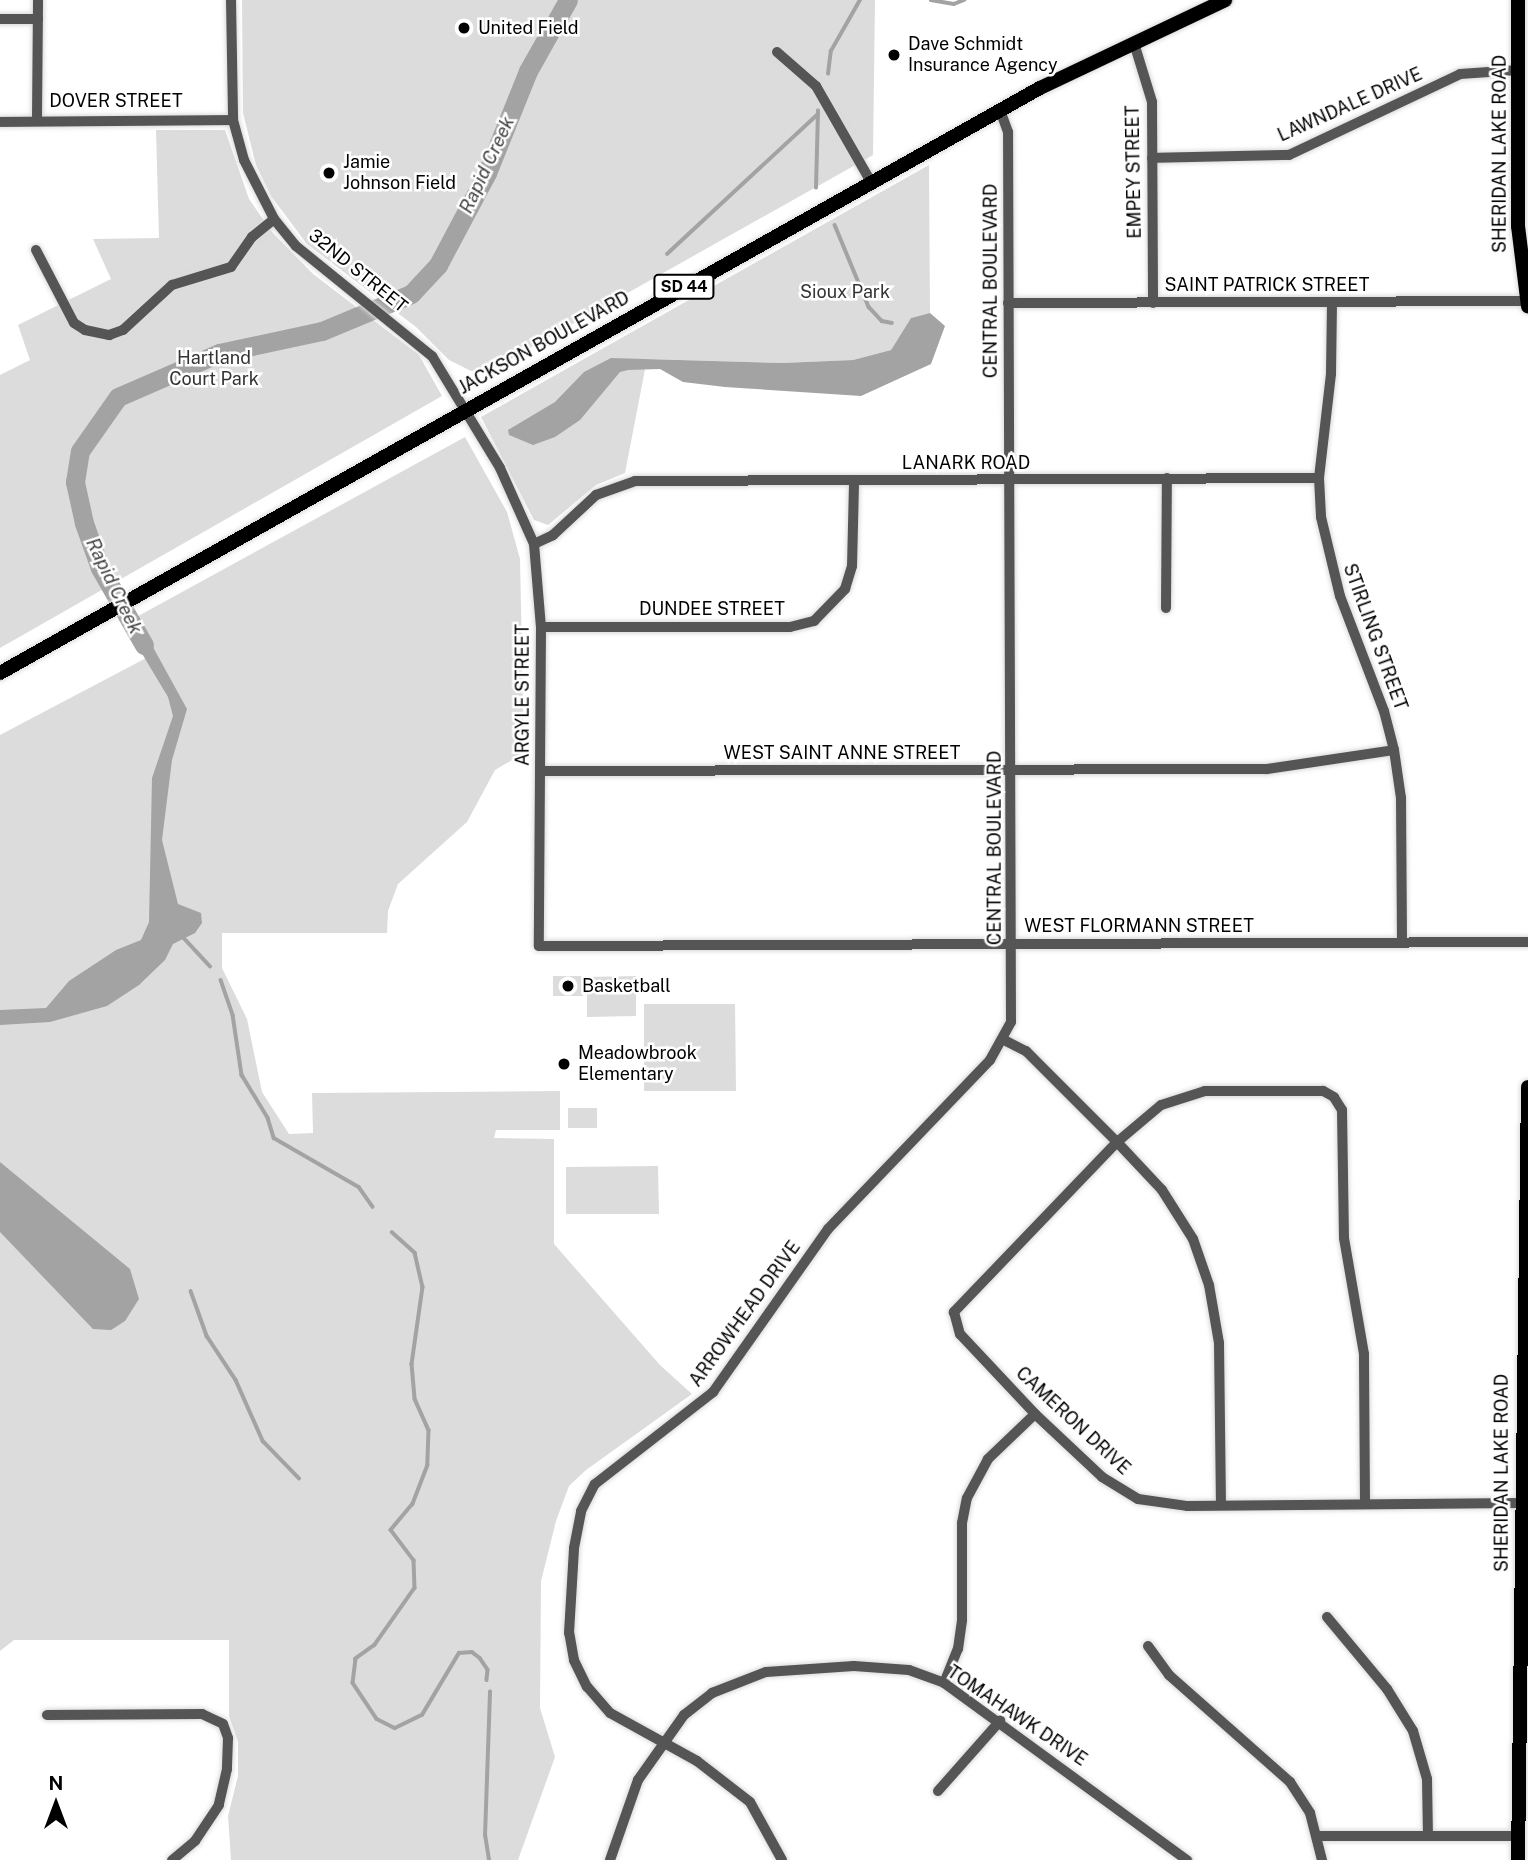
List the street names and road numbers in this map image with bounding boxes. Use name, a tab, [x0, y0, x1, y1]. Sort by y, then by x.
street label: SHERIDAN LAKE ROAD	[1489, 55, 1511, 253]
street label: LAWNDALE DRIVE	[1274, 63, 1426, 147]
street label: DOVER STREET	[49, 90, 183, 112]
street label: EMPEY STREET	[1122, 105, 1146, 239]
street label: CENTRAL BOULEVARD	[980, 184, 1002, 378]
street label: 32ND STREET	[304, 225, 412, 317]
road number: SD 44	[652, 274, 716, 300]
street label: SAINT PATRICK STREET	[1165, 274, 1369, 296]
street label: JACKSON BOULEVARD	[455, 287, 633, 399]
street label: LANARK ROAD	[902, 452, 1030, 474]
street label: STIRLING STREET	[1338, 561, 1412, 713]
street label: DUNDEE STREET	[639, 598, 785, 620]
street label: ARGYLE STREET	[512, 624, 534, 766]
street label: WEST SAINT ANNE STREET	[723, 742, 961, 764]
street label: CENTRAL BOULEVARD	[984, 751, 1006, 945]
street label: WEST FLORMANN STREET	[1024, 915, 1254, 937]
street label: ARROWHEAD DRIVE	[685, 1237, 805, 1391]
street label: CAMERON DRIVE	[1011, 1363, 1135, 1479]
street label: SHERIDAN LAKE ROAD	[1491, 1374, 1513, 1572]
street label: TOMAHAWK DRIVE	[943, 1661, 1091, 1771]

